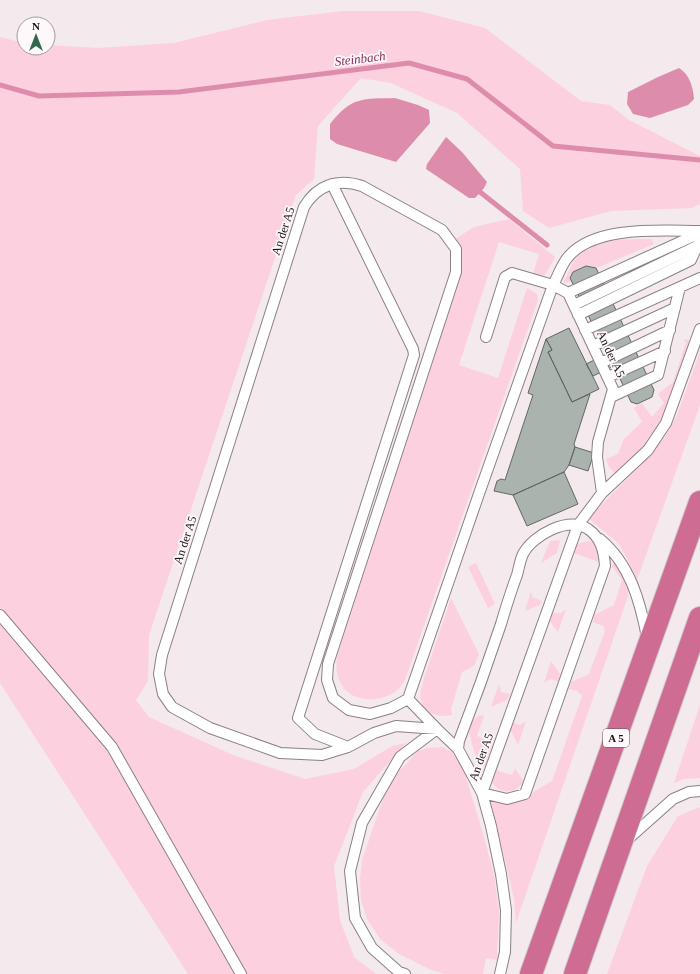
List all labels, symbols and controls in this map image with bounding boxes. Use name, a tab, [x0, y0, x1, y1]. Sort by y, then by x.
north arrow	[16, 16, 56, 56]
text: N	[32, 20, 40, 32]
water label: Steinbach	[334, 48, 386, 69]
street label: An der A5	[269, 205, 297, 257]
street label: An der A5	[594, 328, 628, 380]
street label: An der A5	[171, 514, 199, 566]
road number: A 5	[603, 729, 629, 747]
street label: An der A5	[466, 731, 496, 783]

